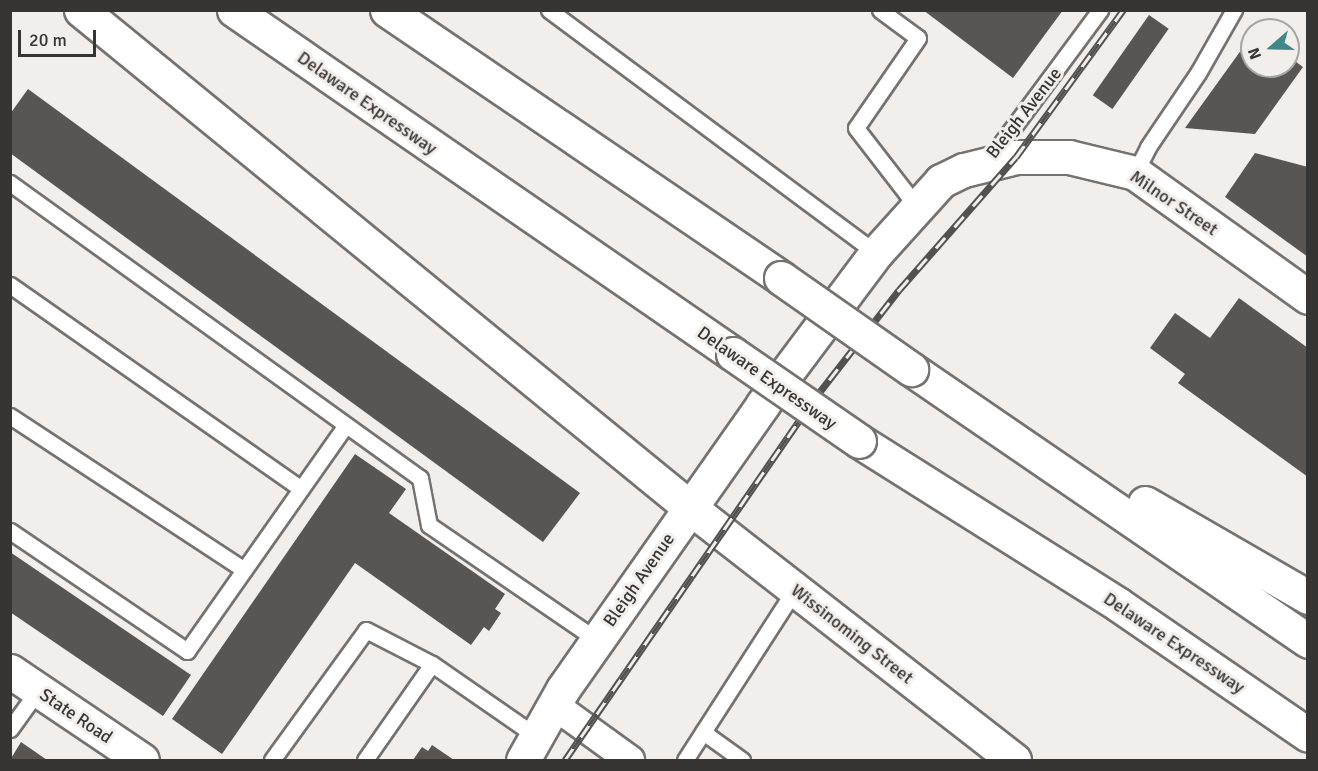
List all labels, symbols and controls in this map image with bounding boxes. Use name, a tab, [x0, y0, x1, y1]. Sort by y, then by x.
scale bar	[21, 18, 99, 56]
north arrow	[1240, 18, 1300, 78]
text: 20 m	[29, 29, 67, 51]
text: N	[1244, 45, 1266, 62]
street label: Delaware Expressway	[293, 47, 441, 159]
street label: Bleigh Avenue	[982, 63, 1066, 163]
street label: Milnor Street	[1126, 166, 1222, 240]
street label: Delaware Expressway	[693, 322, 841, 434]
street label: Bleigh Avenue	[599, 529, 679, 631]
street label: Wissinoming Street	[786, 579, 918, 689]
street label: Delaware Expressway	[1099, 588, 1249, 698]
street label: State Road	[36, 684, 116, 748]

